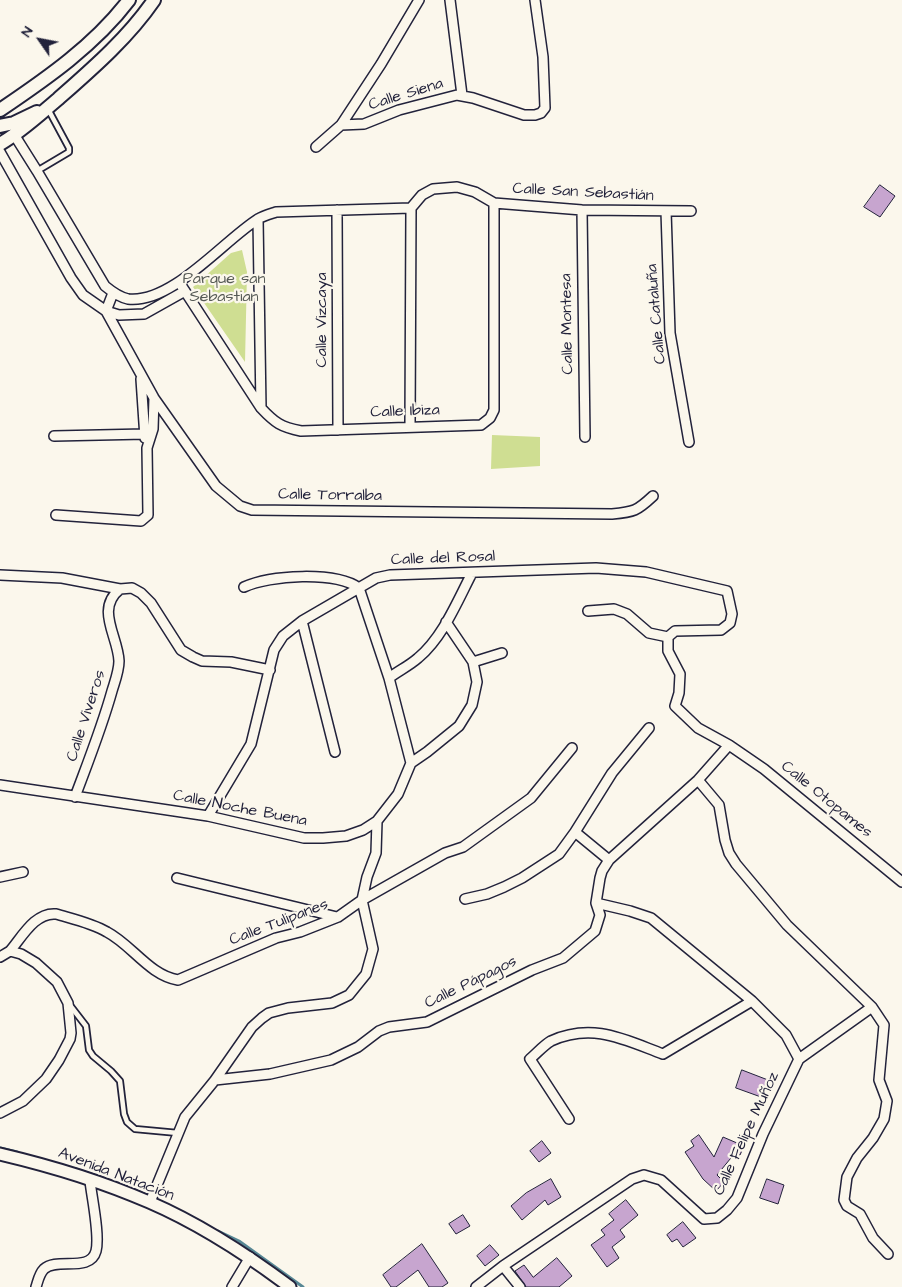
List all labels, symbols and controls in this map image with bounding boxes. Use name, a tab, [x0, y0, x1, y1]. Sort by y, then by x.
north arrow	[15, 15, 65, 65]
text: N	[17, 23, 38, 41]
street label: Calle Siena	[366, 75, 446, 115]
street label: Calle San Sebastián	[512, 180, 654, 206]
street label: Calle Cataluña	[643, 263, 671, 365]
park label: Parque san Sebastian	[183, 270, 265, 308]
street label: Calle Vizcaya	[313, 272, 333, 368]
street label: Calle Montesa	[558, 273, 578, 375]
street label: Calle Ibiza	[370, 401, 440, 423]
street label: Calle Torralba	[278, 485, 382, 507]
street label: Calle del Rosal	[390, 548, 496, 570]
street label: Calle Viveros	[63, 668, 111, 764]
street label: Calle Otopames	[776, 757, 876, 843]
street label: Calle Noche Buena	[171, 787, 309, 831]
street label: Calle Tulipanes	[227, 895, 331, 951]
street label: Calle Pápagos	[422, 952, 520, 1014]
street label: Calle Felipe Muñoz	[710, 1069, 784, 1199]
street label: Avenida Natación	[55, 1144, 177, 1206]

